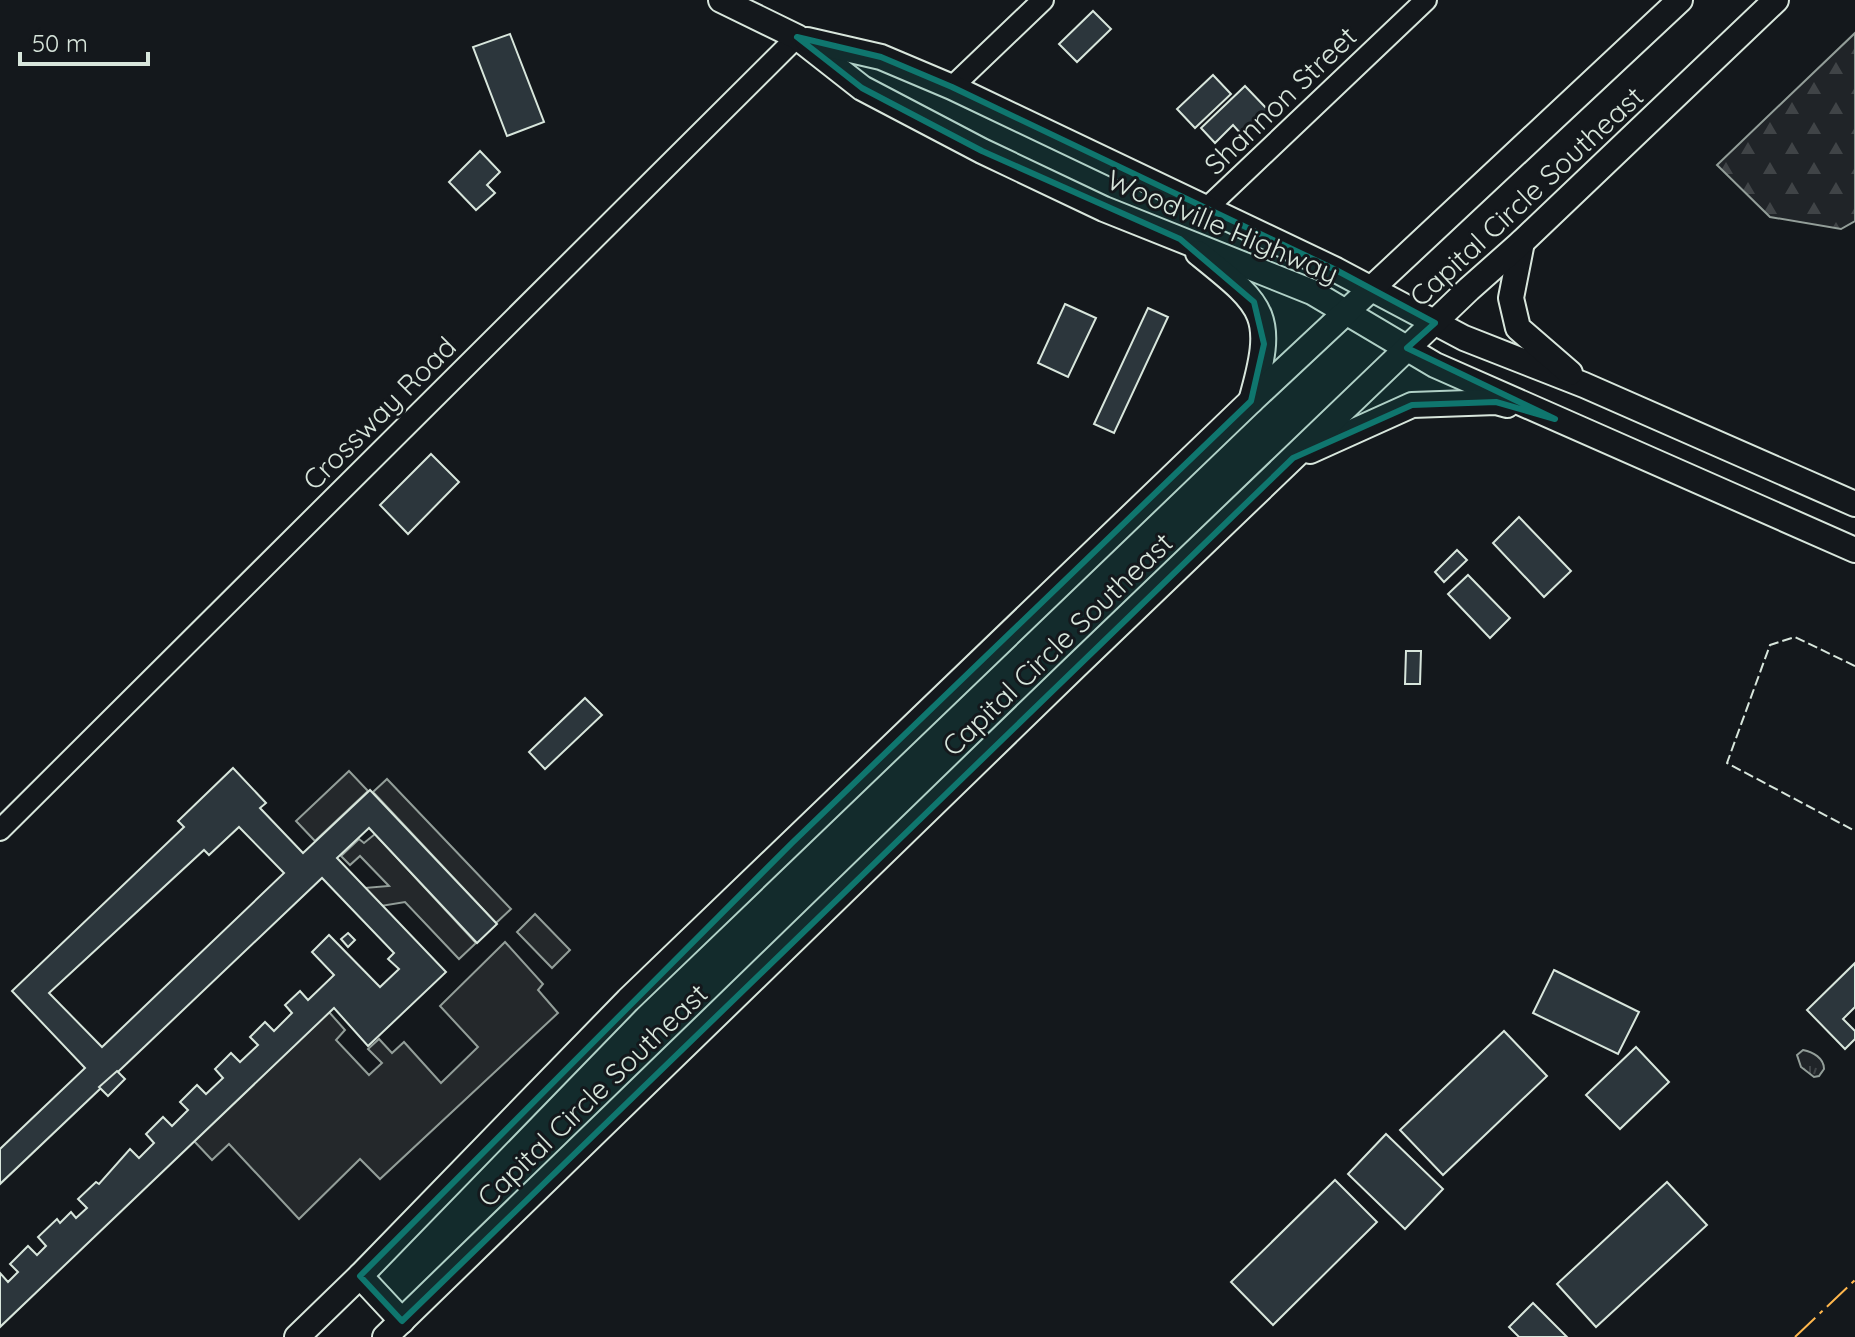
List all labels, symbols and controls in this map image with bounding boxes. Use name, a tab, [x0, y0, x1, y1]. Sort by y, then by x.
scale bar	[20, 16, 148, 66]
street label: Shannon Street	[1197, 19, 1363, 181]
text: 50 m	[32, 28, 88, 58]
street label: Capital Circle Southeast	[1402, 79, 1650, 313]
street label: Woodville Highway	[1102, 161, 1344, 291]
street label: Crossway Road	[295, 329, 463, 497]
street label: Capital Circle Southeast	[934, 525, 1180, 763]
street label: Capital Circle Southeast	[469, 976, 715, 1214]

